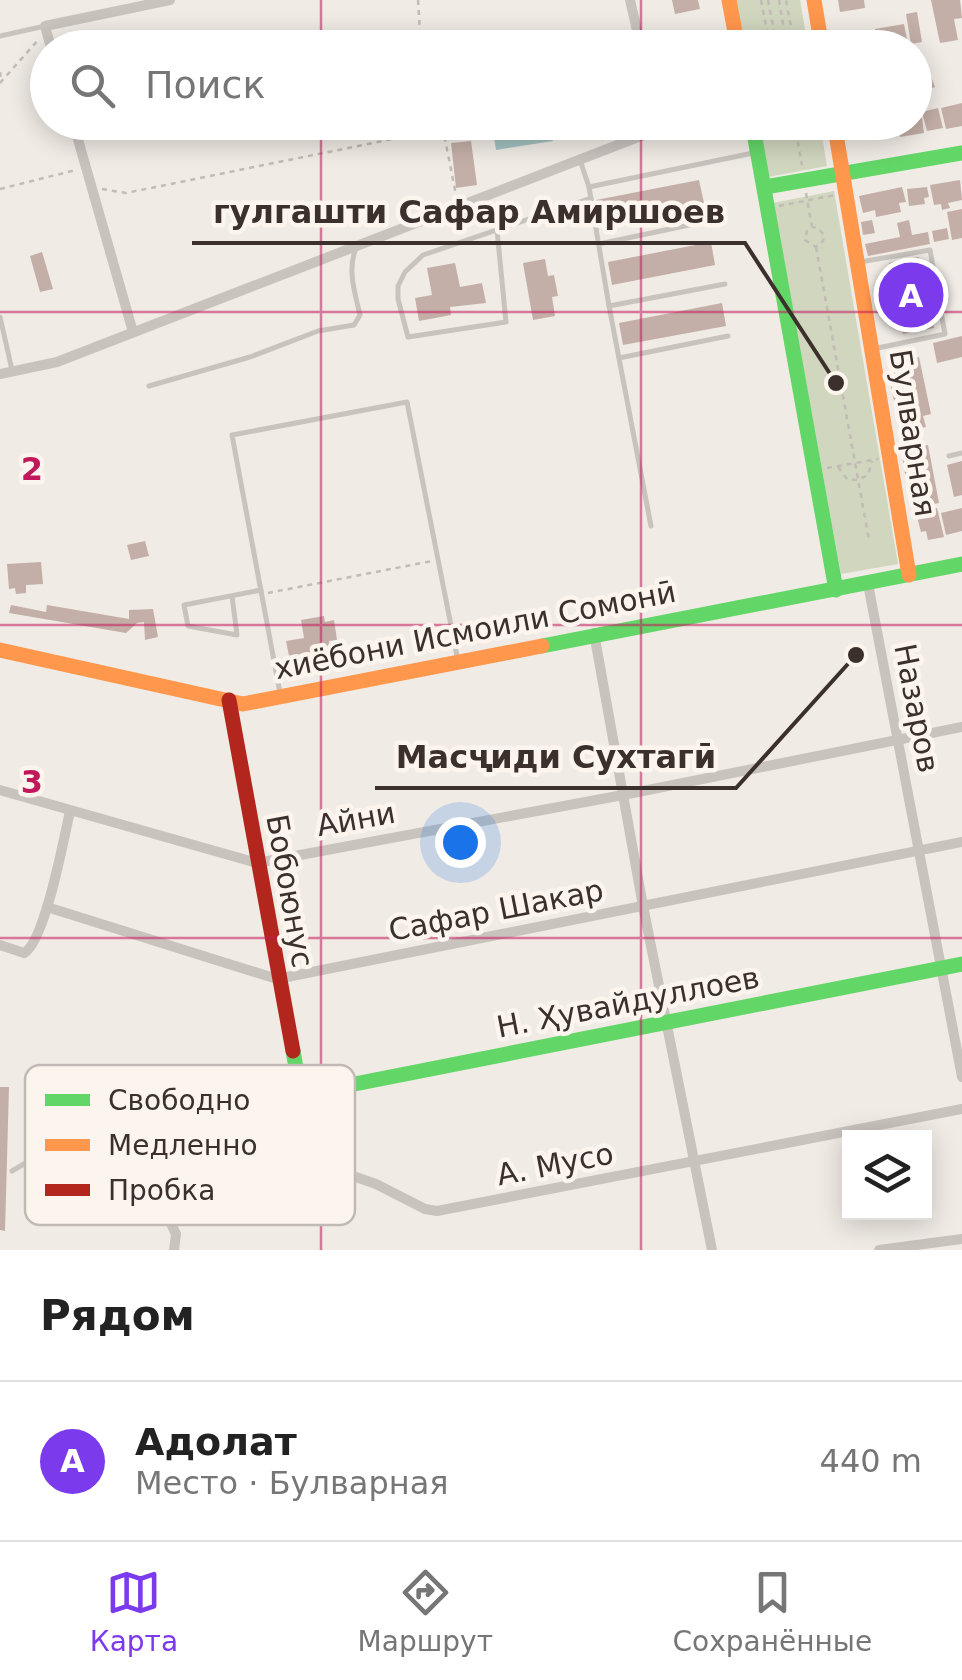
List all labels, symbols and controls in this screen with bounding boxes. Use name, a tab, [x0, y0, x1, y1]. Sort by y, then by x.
search box	[30, 30, 932, 140]
icon: search	[65, 58, 120, 113]
text: Поиск	[145, 63, 265, 107]
callout: гулгашти Сафар Амиршоев	[192, 181, 745, 243]
text: гулгашти Сафар Амиршоев	[213, 193, 725, 231]
pin: A	[878, 258, 944, 332]
street label: Булварная	[883, 347, 943, 519]
text: 2	[21, 450, 43, 488]
street label: хиёбони Исмоили Сомонӣ	[271, 574, 679, 686]
street label: Назаров	[887, 641, 947, 775]
callout: Масҷиди Сухтагӣ	[375, 726, 736, 788]
text: Масҷиди Сухтагӣ	[396, 738, 716, 776]
text: 3	[21, 763, 43, 801]
street label: Айни	[314, 795, 398, 843]
street label: Бобоюнус	[259, 812, 321, 970]
your location	[435, 817, 486, 868]
street label: Сафар Шакар	[386, 872, 606, 948]
street label: Н. Ҳувайдуллоев	[494, 959, 762, 1045]
legend	[25, 1065, 355, 1225]
text: Свободно	[108, 1084, 250, 1117]
text: Медленно	[108, 1129, 258, 1162]
map controls	[842, 1130, 932, 1220]
button: layers	[842, 1130, 932, 1220]
street label: А. Мусо	[494, 1136, 616, 1192]
text: Пробка	[108, 1174, 215, 1207]
text: Рядом	[40, 1291, 195, 1340]
text: Адолат	[135, 1420, 297, 1464]
text: A	[60, 1442, 85, 1480]
text: 440 m	[820, 1442, 922, 1480]
text: Место · Булварная	[135, 1464, 449, 1502]
tab: Карта	[90, 1565, 178, 1658]
tab: Маршрут	[358, 1565, 493, 1658]
tab: Сохранённые	[673, 1565, 872, 1658]

